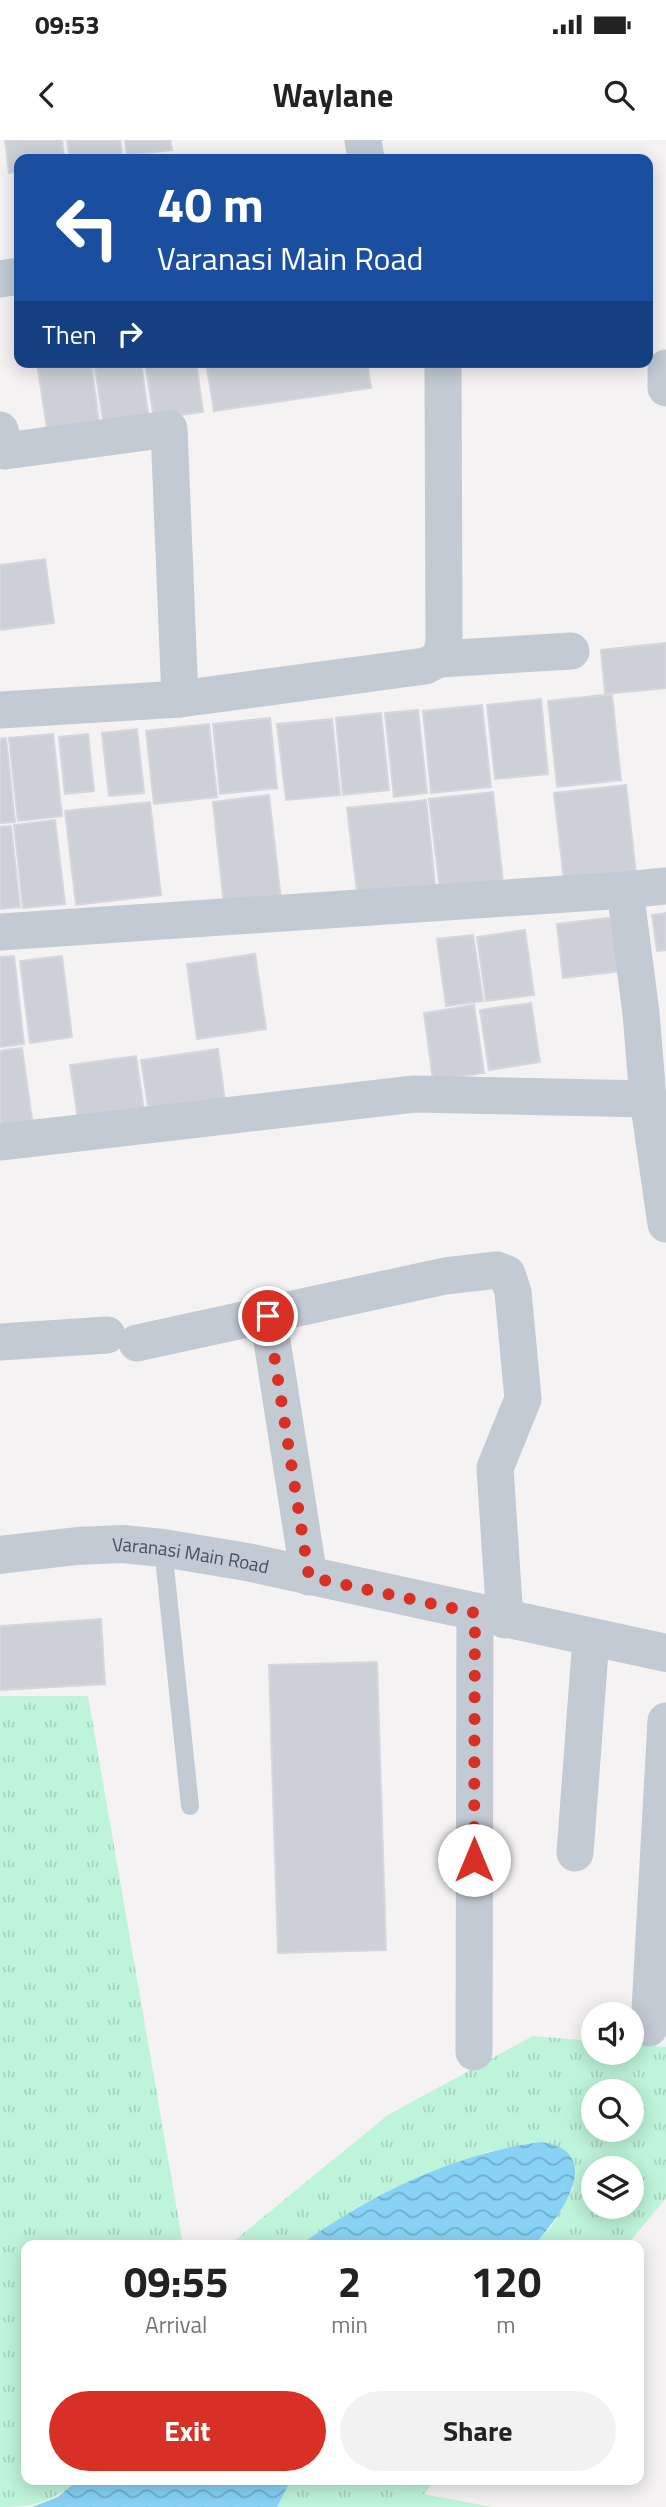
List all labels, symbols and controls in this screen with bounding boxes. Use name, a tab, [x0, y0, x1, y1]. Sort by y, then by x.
text: 09:53	[35, 5, 100, 44]
text: Waylane	[273, 71, 393, 119]
icon: back	[28, 76, 66, 114]
icon: search	[600, 76, 638, 114]
text: 40 m	[157, 166, 264, 241]
icon: left	[42, 182, 133, 273]
text: Varanasi Main Road	[157, 234, 423, 282]
text: Then	[42, 315, 97, 354]
icon: right	[111, 315, 149, 353]
pin	[238, 1286, 298, 1346]
icon: arrive	[249, 1297, 287, 1335]
street label: Varanasi Main Road	[112, 1529, 272, 1580]
position arrow	[437, 1823, 511, 1897]
map controls	[581, 2002, 644, 2219]
button: sound	[581, 2002, 644, 2065]
button: search	[581, 2079, 644, 2142]
button: layers	[581, 2156, 644, 2219]
text: 09:55	[124, 2249, 229, 2313]
text: 2	[338, 2249, 361, 2313]
text: 120	[471, 2249, 541, 2313]
text: Arrival	[145, 2307, 207, 2342]
text: min	[331, 2307, 368, 2342]
text: m	[496, 2307, 516, 2342]
button: Exit	[49, 2391, 326, 2471]
button: Share	[340, 2391, 616, 2471]

